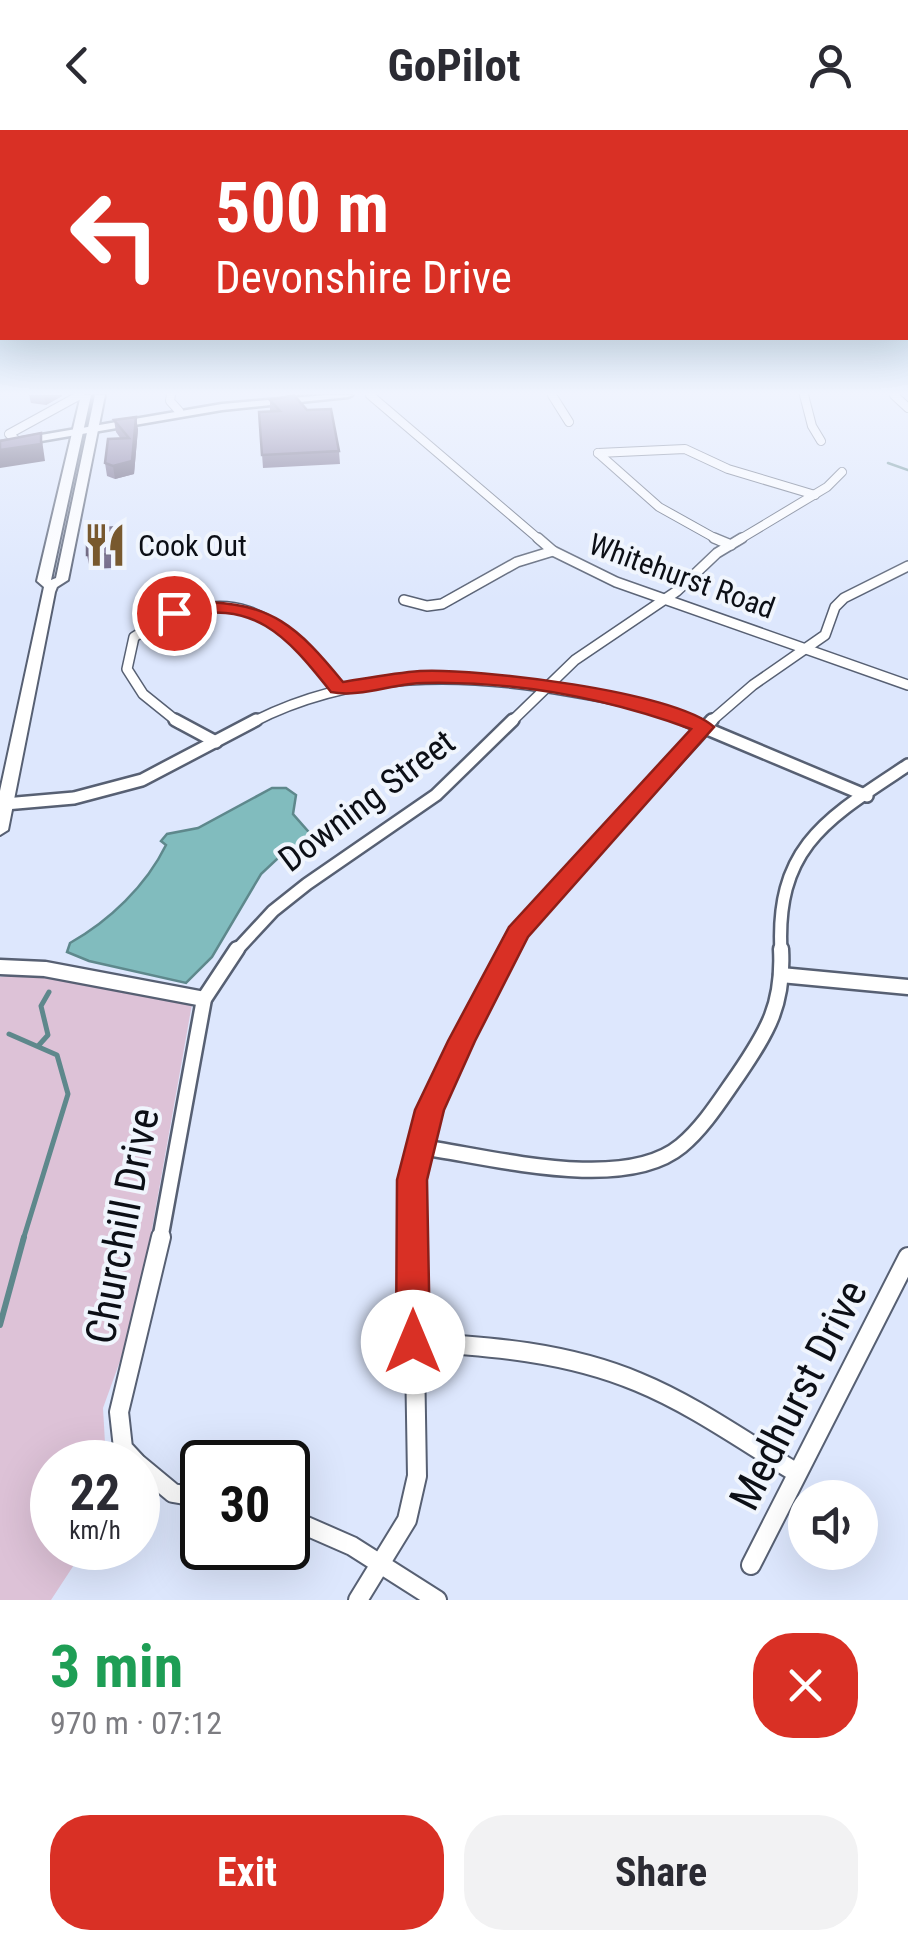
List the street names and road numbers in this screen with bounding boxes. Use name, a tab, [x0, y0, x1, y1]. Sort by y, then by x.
street label: Whitehurst Road	[584, 526, 780, 626]
street label: Downing Street	[271, 722, 463, 880]
street label: Churchill Drive	[75, 1104, 169, 1348]
street label: Medhurst Drive	[719, 1272, 877, 1518]

